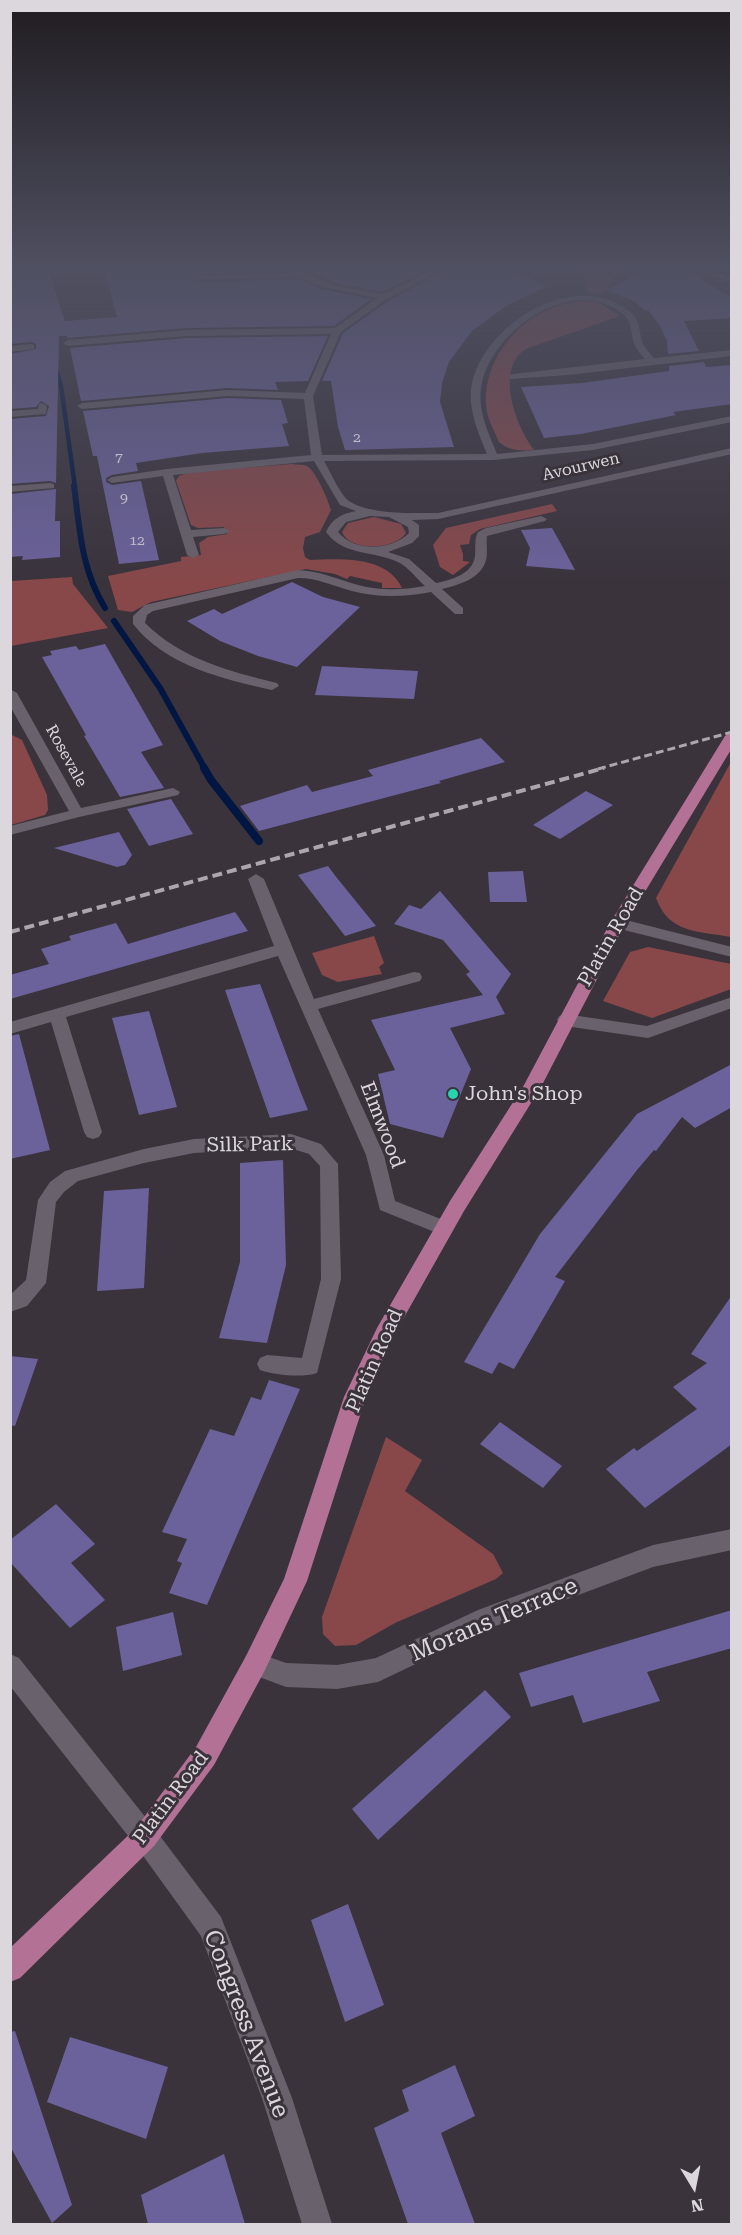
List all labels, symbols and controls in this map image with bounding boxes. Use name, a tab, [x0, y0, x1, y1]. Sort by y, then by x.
house number: 2	[353, 430, 361, 446]
street label: Avourwen	[541, 449, 621, 485]
house number: 7	[115, 450, 123, 466]
house number: 9	[120, 491, 128, 507]
house number: 12	[129, 533, 145, 549]
street label: Rosevale	[41, 722, 91, 790]
street label: Platin Road	[573, 883, 649, 991]
street label: Elmwood	[355, 1078, 409, 1172]
place label: John's Shop	[465, 1082, 582, 1106]
marker: John's Shop	[446, 1087, 460, 1101]
street label: Silk Park	[206, 1132, 294, 1158]
street label: Platin Road	[342, 1306, 408, 1416]
street label: Morans Terrace	[406, 1572, 582, 1668]
street label: Platin Road	[128, 1747, 214, 1849]
street label: Congress Avenue	[197, 1926, 295, 2122]
north arrow	[664, 2157, 724, 2217]
text: N	[690, 2195, 705, 2216]

